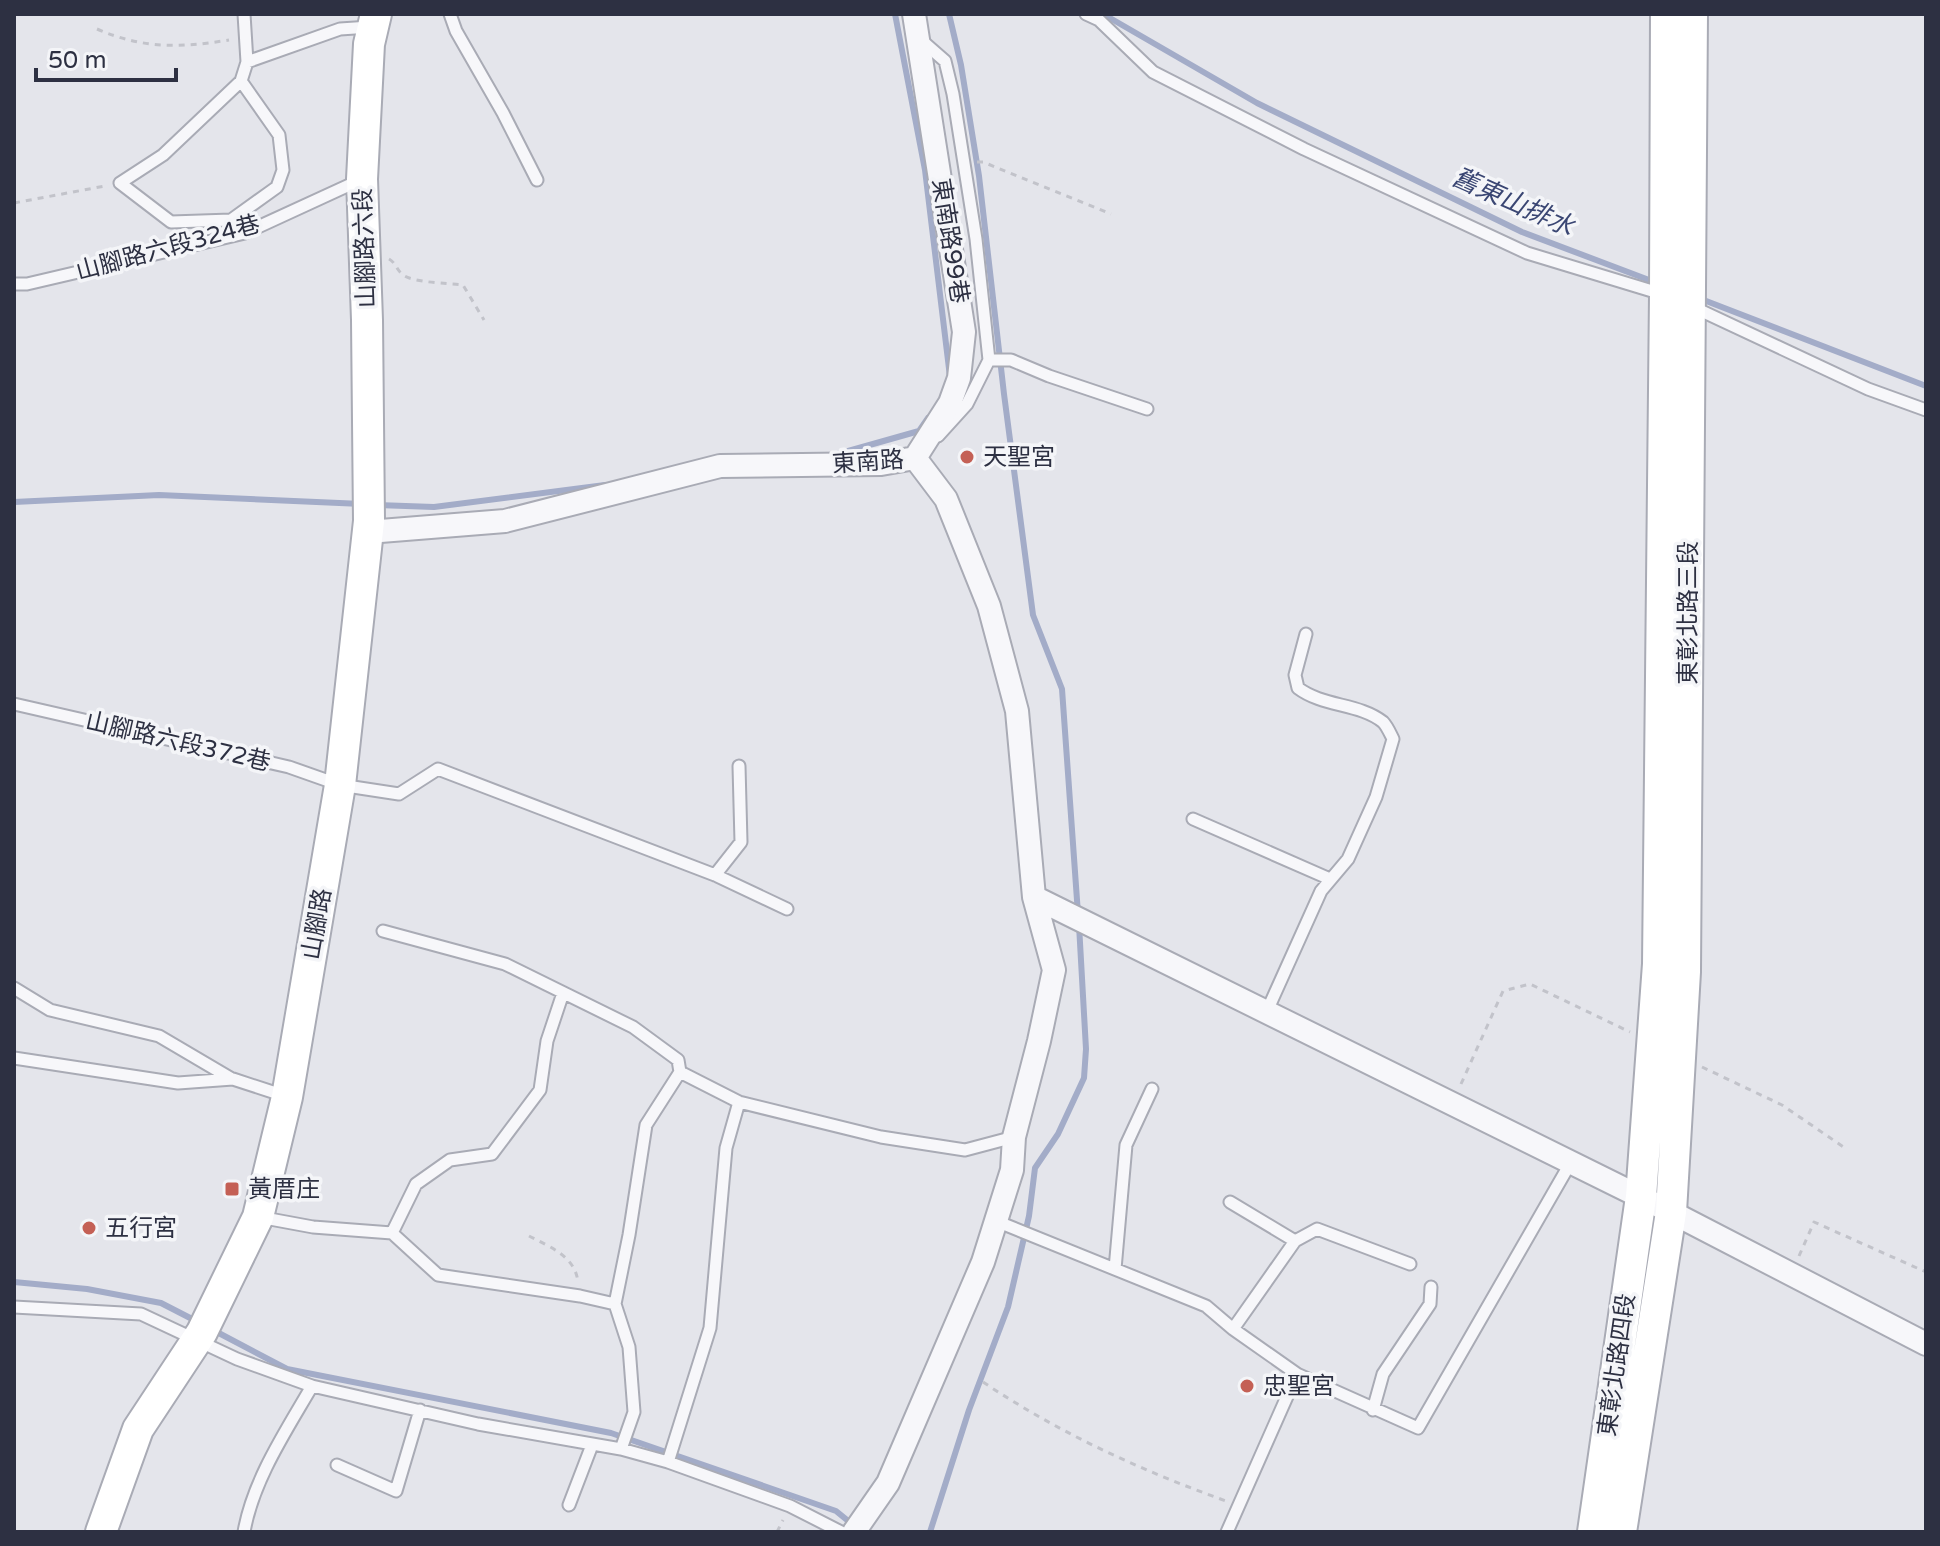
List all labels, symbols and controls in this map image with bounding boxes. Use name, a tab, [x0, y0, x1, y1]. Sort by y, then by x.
scale bar	[36, 32, 176, 82]
text: 50 m	[48, 46, 106, 75]
water label: 舊東山排水	[1447, 161, 1580, 243]
street label: 東南路99巷	[926, 176, 974, 306]
street label: 山腳路六段	[348, 188, 382, 308]
street label: 山腳路六段324巷	[73, 210, 263, 286]
place label: 天聖宮	[983, 443, 1055, 472]
street label: 東南路	[831, 445, 905, 479]
marker: 天聖宮	[958, 448, 976, 466]
street label: 東彰北路三段	[1674, 541, 1703, 685]
street label: 山腳路六段372巷	[83, 707, 273, 777]
street label: 山腳路	[296, 886, 338, 962]
place label: 黃厝庄	[248, 1175, 320, 1204]
marker: 黃厝庄	[223, 1180, 241, 1198]
place label: 五行宮	[105, 1214, 177, 1243]
marker: 五行宮	[80, 1219, 98, 1237]
street label: 東彰北路四段	[1593, 1292, 1641, 1438]
place label: 忠聖宮	[1263, 1372, 1335, 1401]
marker: 忠聖宮	[1238, 1377, 1256, 1395]

